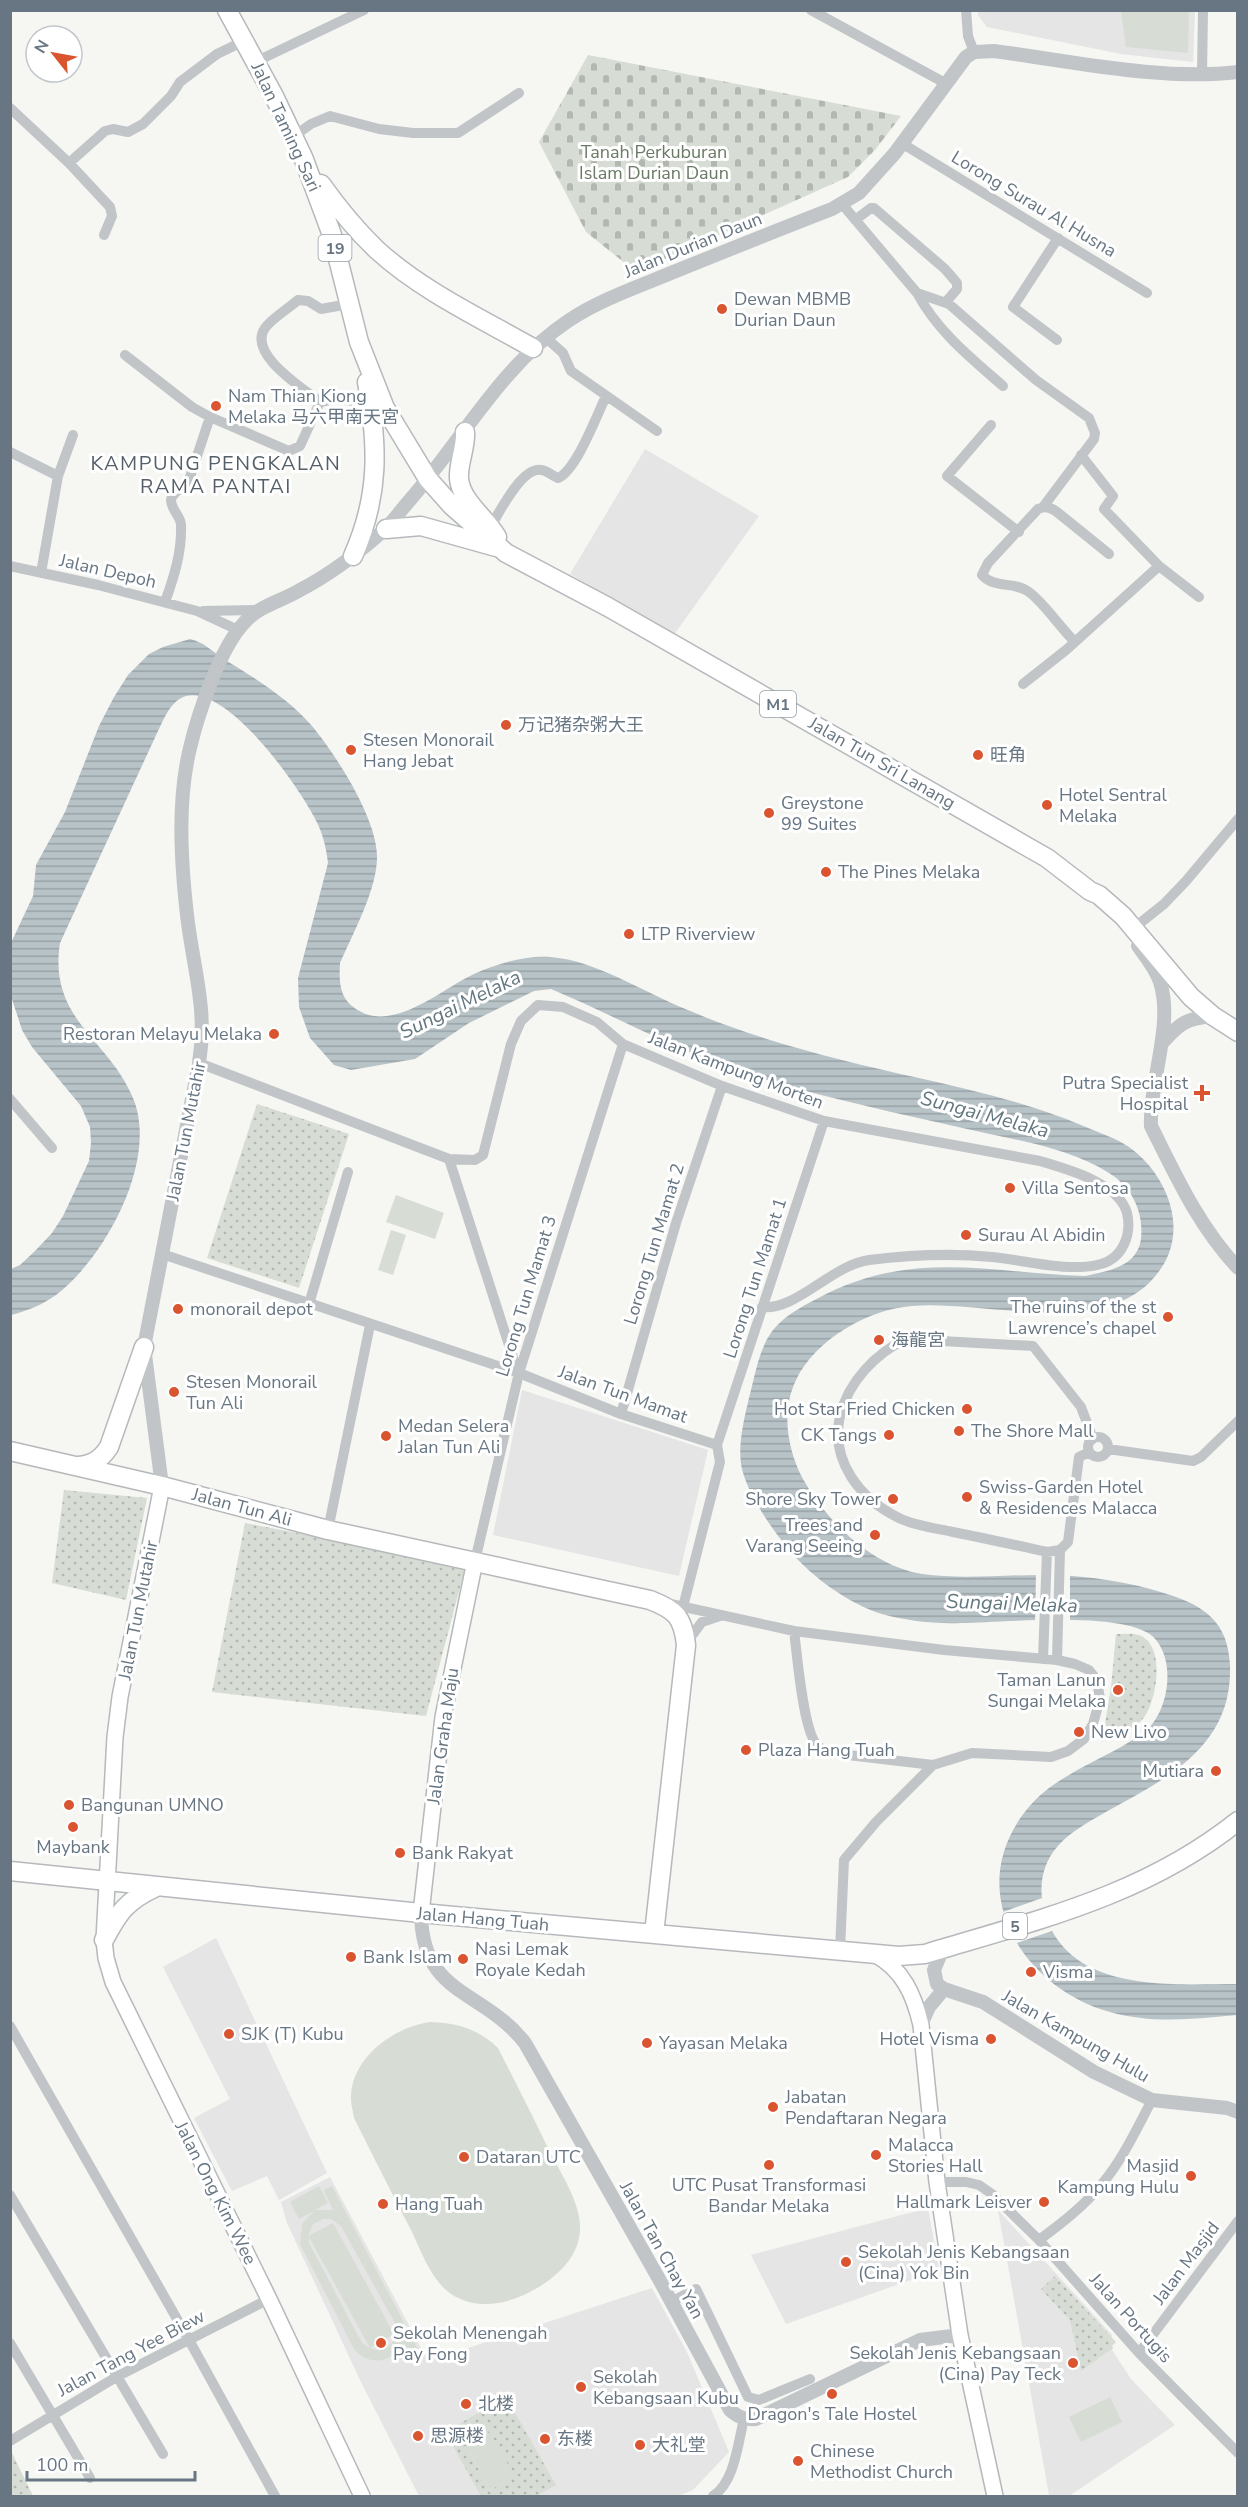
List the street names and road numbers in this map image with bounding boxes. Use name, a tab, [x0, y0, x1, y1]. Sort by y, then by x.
street label: Jalan Taming Sari	[245, 57, 327, 196]
street label: Lorong Surau Al Husna	[947, 145, 1121, 263]
street label: Jalan Durian Daun	[620, 206, 766, 284]
road number: 19	[318, 235, 352, 261]
street label: Jalan Depoh	[56, 548, 159, 594]
road number: M1	[760, 691, 796, 717]
street label: Jalan Tun Sri Lanang	[803, 711, 960, 815]
street label: Jalan Kampung Morten	[644, 1025, 827, 1114]
street label: Jalan Tun Mutahir	[161, 1059, 211, 1204]
street label: Lorong Tun Mamat 2	[618, 1160, 690, 1328]
street label: Lorong Tun Mamat 1	[718, 1195, 792, 1361]
street label: Lorong Tun Mamat 3	[490, 1212, 562, 1380]
street label: Jalan Tun Mamat	[554, 1359, 692, 1429]
street label: Jalan Tun Ali	[189, 1482, 294, 1532]
street label: Jalan Tun Mutahir	[113, 1538, 163, 1683]
street label: Jalan Graha Maju	[421, 1666, 464, 1807]
street label: Jalan Hang Tuah	[415, 1901, 550, 1937]
road number: 5	[1003, 1913, 1027, 1939]
street label: Jalan Kampung Hulu	[997, 1983, 1154, 2088]
street label: Jalan Ong Kim Wee	[169, 2116, 262, 2269]
street label: Jalan Tan Chay Yan	[614, 2176, 710, 2323]
street label: Jalan Masjid	[1146, 2217, 1225, 2310]
street label: Jalan Portugis	[1084, 2267, 1178, 2368]
street label: Jalan Tang Yee Biew	[52, 2304, 209, 2402]

